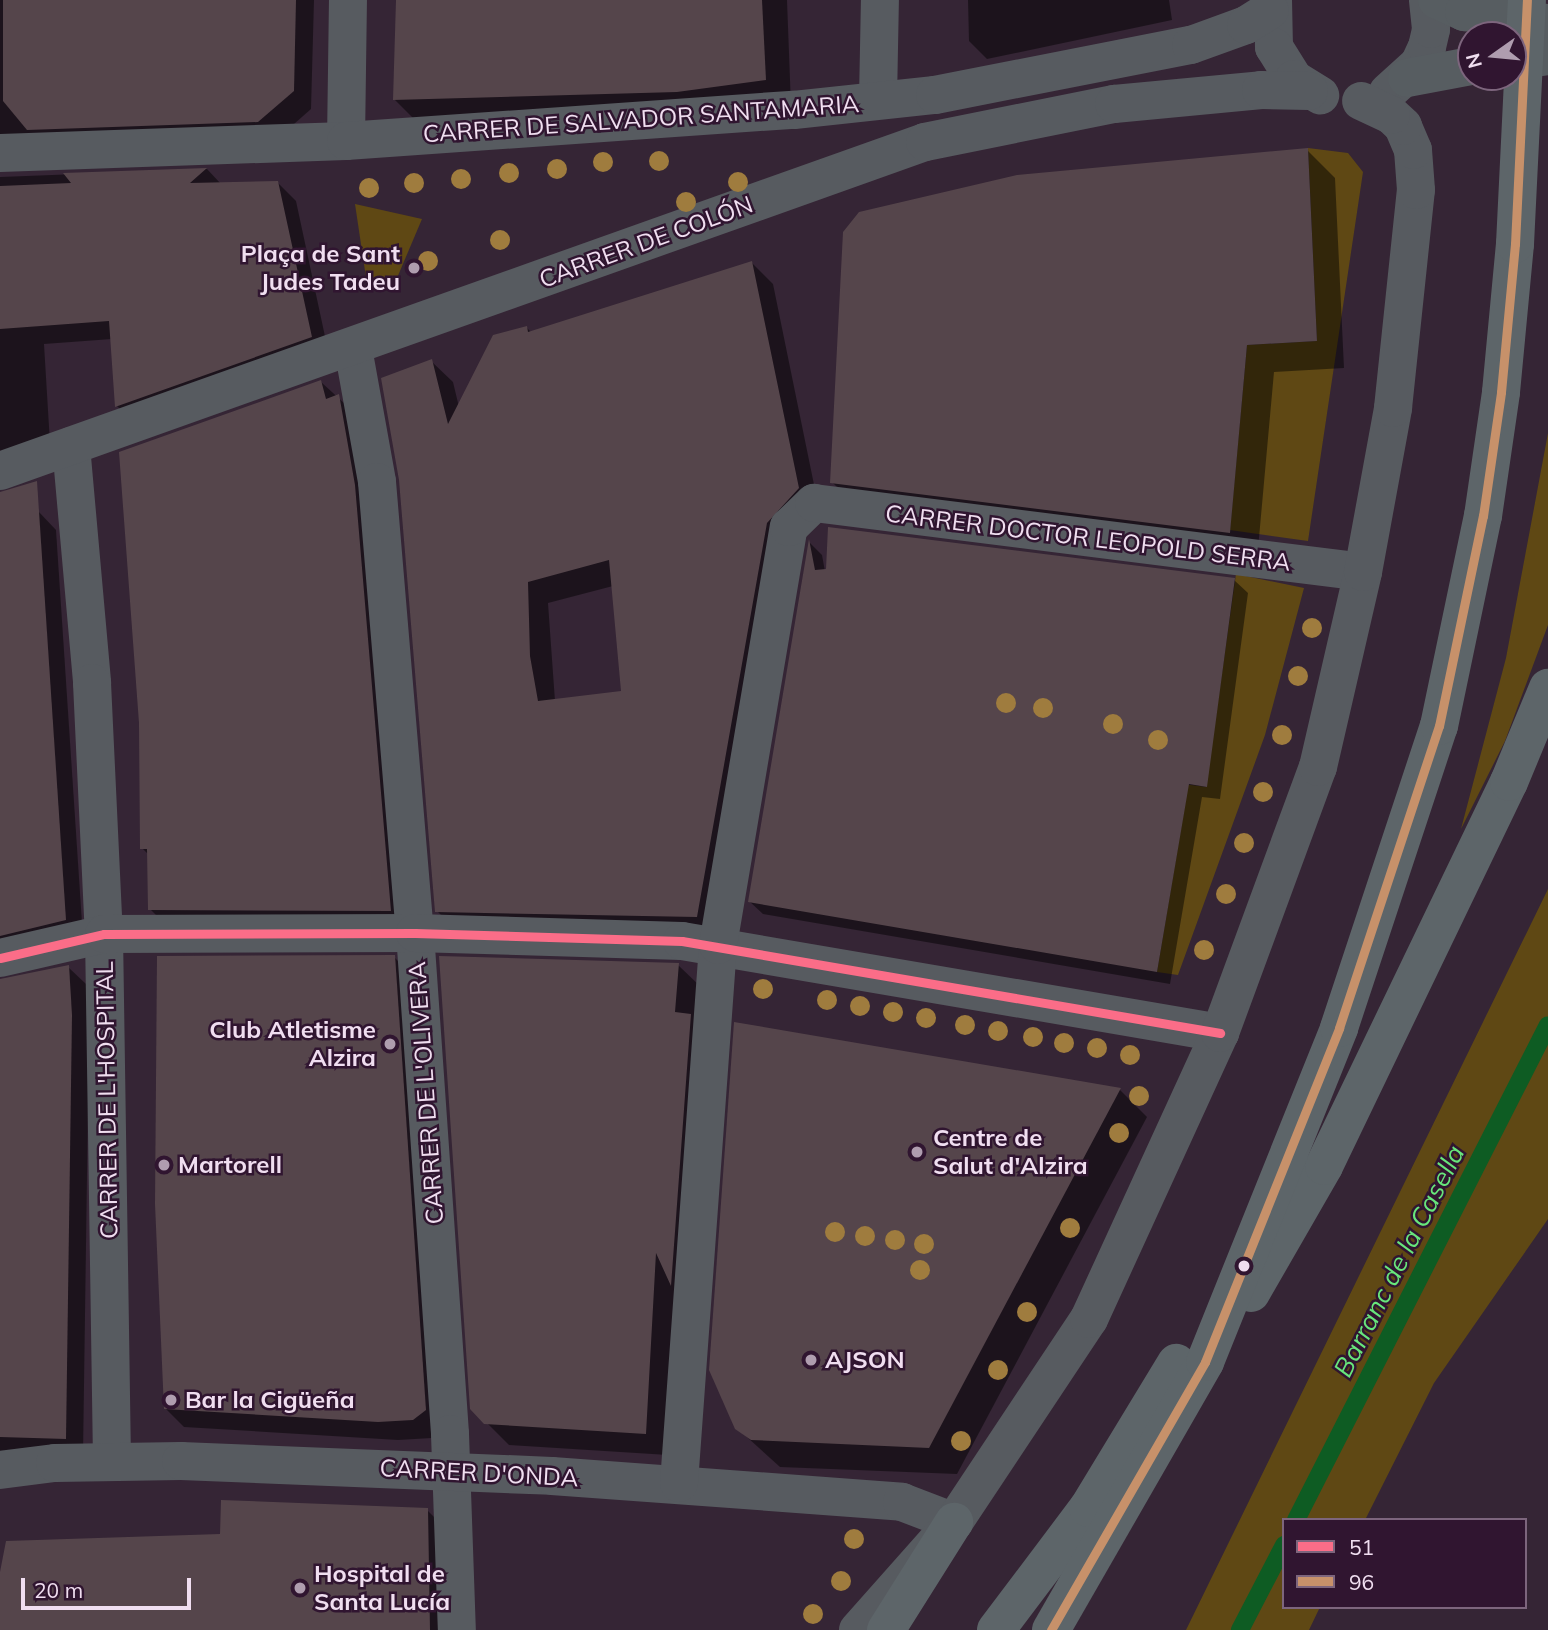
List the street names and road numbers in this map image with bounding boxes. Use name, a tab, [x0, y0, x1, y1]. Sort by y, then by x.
street label: CARRER DE SALVADOR SANTAMARIA	[422, 89, 860, 149]
street label: CARRER DE COLÓN	[535, 190, 757, 294]
street label: CARRER DOCTOR LEOPOLD SERRA	[884, 499, 1292, 577]
street label: CARRER DE L'HOSPITAL	[90, 961, 124, 1239]
street label: CARRER DE L'OLIVERA	[402, 961, 450, 1225]
street label: CARRER D'ONDA	[379, 1453, 579, 1493]

